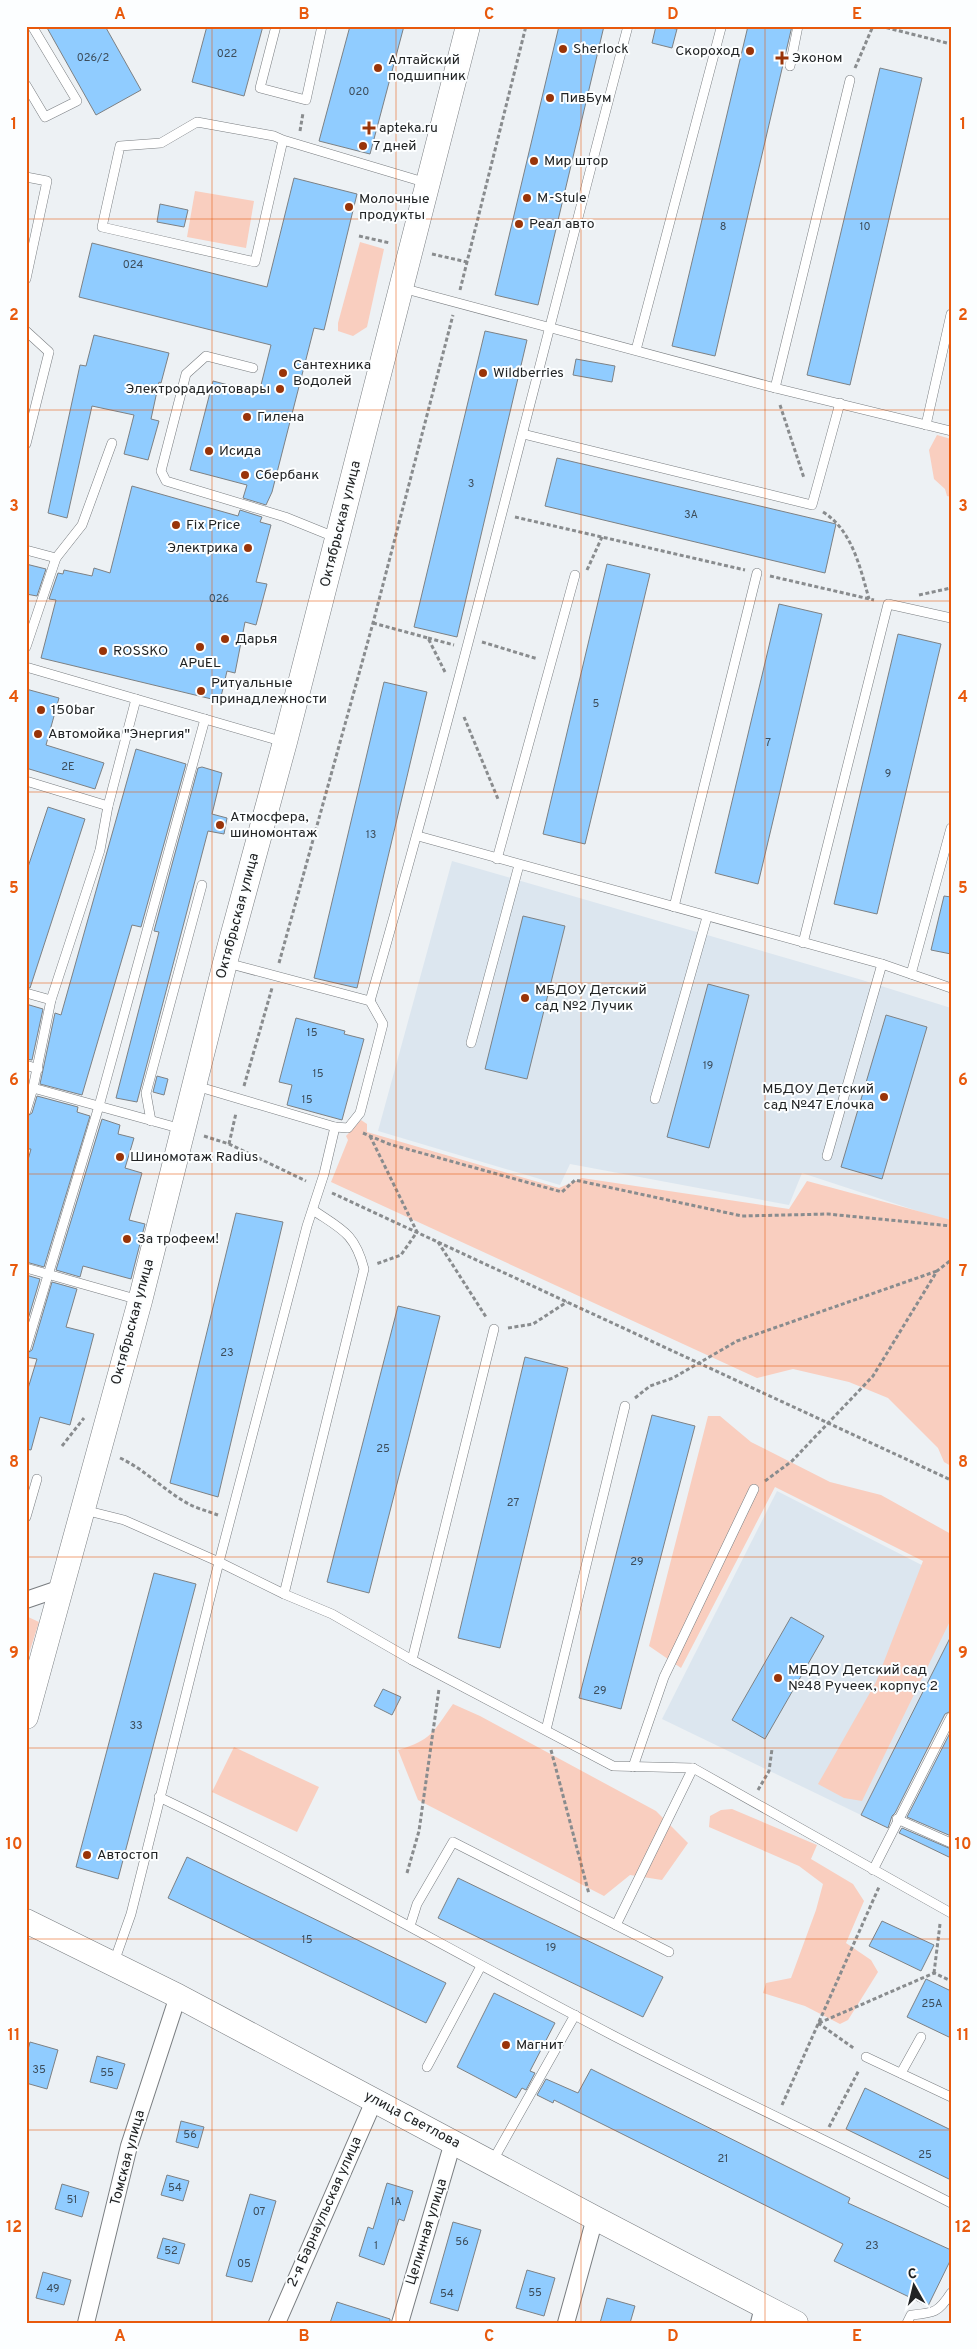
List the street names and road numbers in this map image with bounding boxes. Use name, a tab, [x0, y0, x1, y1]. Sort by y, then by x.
street label: Октябрьская улица	[317, 459, 365, 589]
street label: Октябрьская улица	[213, 851, 263, 981]
street label: Октябрьская улица	[108, 1257, 158, 1387]
street label: улица Светлова	[361, 2088, 463, 2152]
street label: Томская улица	[107, 2108, 149, 2208]
street label: 2-я Барнаульская улица	[284, 2134, 366, 2290]
street label: Целинная улица	[403, 2177, 451, 2287]

